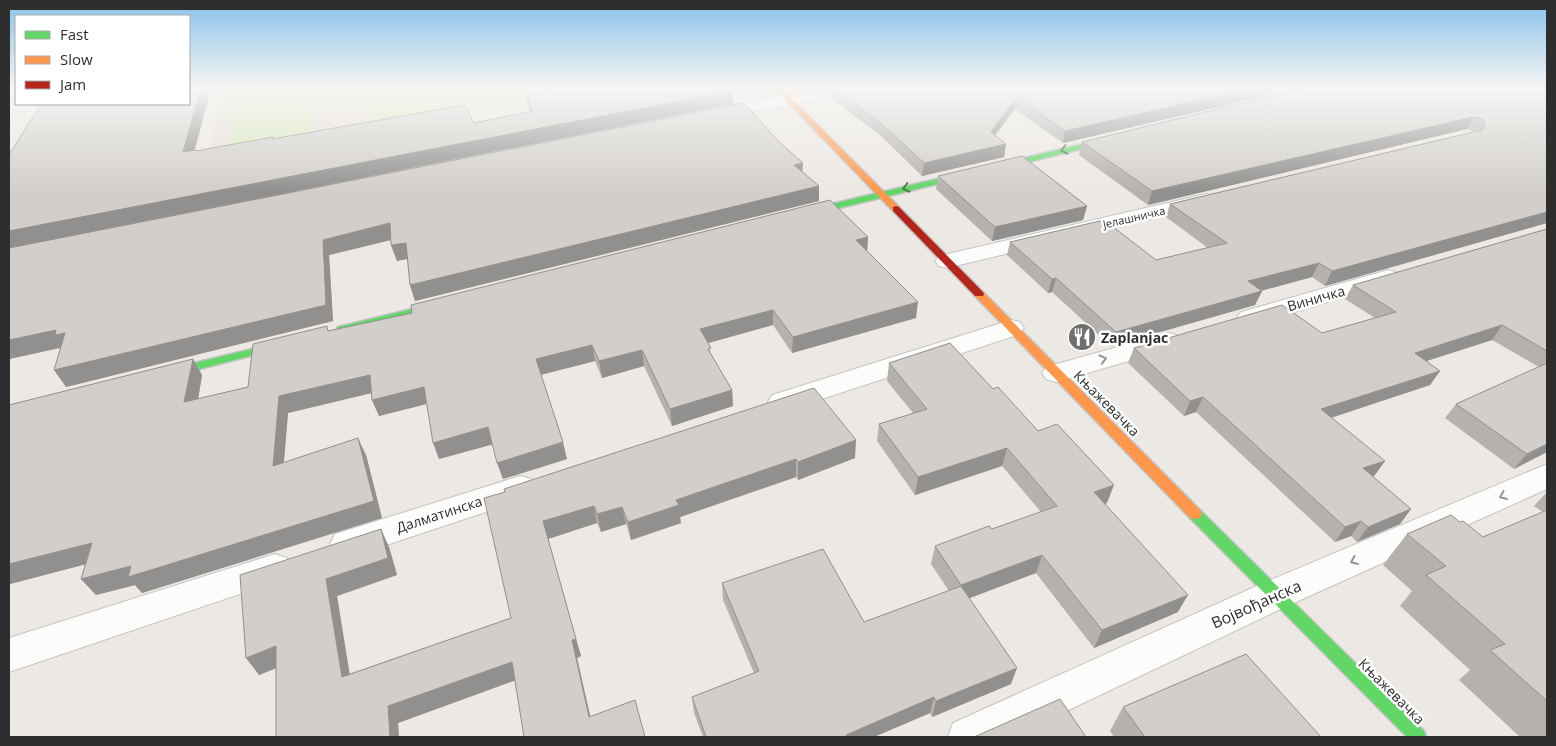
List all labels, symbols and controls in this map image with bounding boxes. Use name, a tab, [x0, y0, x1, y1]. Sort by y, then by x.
legend	[15, 15, 190, 105]
text: Fast	[60, 24, 89, 44]
text: Slow	[60, 49, 93, 69]
text: Jam	[58, 74, 86, 94]
one-way arrow	[1060, 144, 1069, 155]
one-way arrow	[902, 182, 911, 193]
street label: Јелашничка	[1100, 203, 1167, 232]
street label: Виничка	[1285, 281, 1347, 315]
restaurant icon: Zaplanjac	[1067, 322, 1097, 352]
place label: Zaplanjac	[1101, 328, 1168, 347]
one-way arrow	[1098, 355, 1107, 365]
street label: Књажевачка	[1070, 366, 1144, 440]
one-way arrow	[1499, 489, 1508, 500]
street label: Далматинска	[394, 491, 484, 537]
one-way arrow	[1350, 555, 1359, 566]
street label: Војвођанска	[1207, 574, 1305, 634]
street label: Књажевачка	[1355, 654, 1429, 728]

